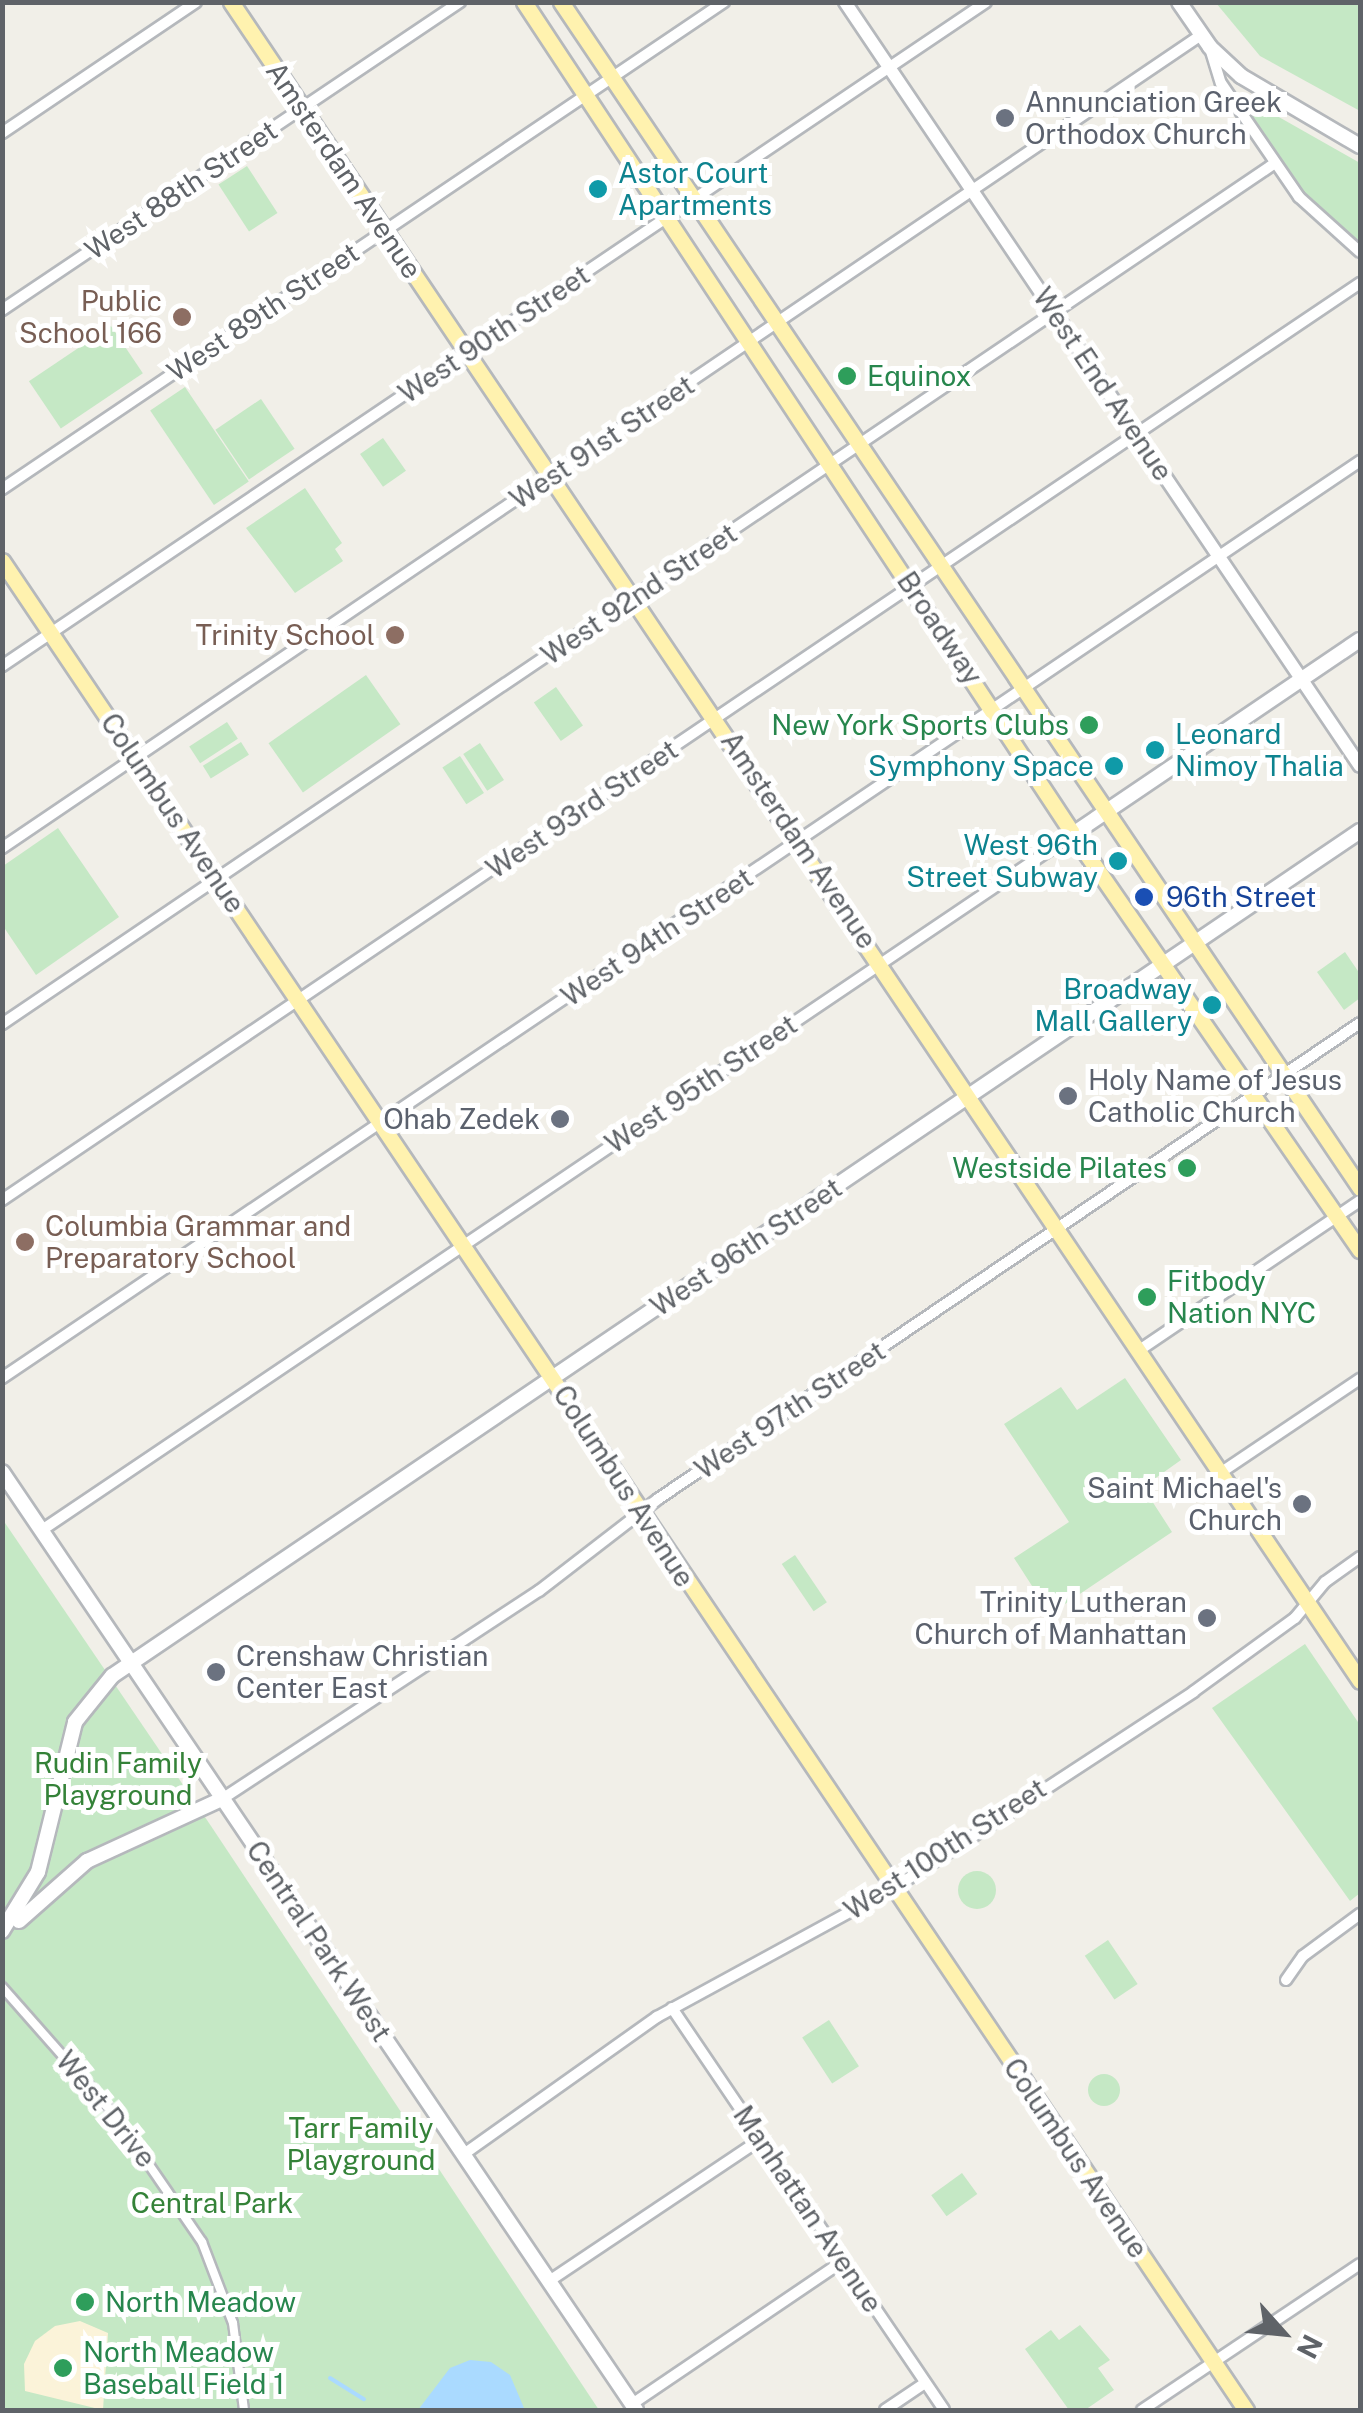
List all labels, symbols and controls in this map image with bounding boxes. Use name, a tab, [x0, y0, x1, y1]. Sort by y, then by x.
street label: Amsterdam Avenue	[259, 55, 429, 285]
place label: Annunciation Greek Orthodox Church	[1025, 85, 1282, 151]
marker: Annunciation Greek Orthodox Church	[994, 107, 1016, 129]
street label: West 88th Street	[79, 113, 283, 267]
place label: Astor Court Apartments	[618, 156, 772, 222]
marker: Astor Court Apartments	[587, 178, 609, 200]
street label: West 89th Street	[161, 235, 365, 389]
street label: West 90th Street	[392, 258, 596, 410]
street label: West End Avenue	[1026, 281, 1180, 487]
place label: Public School 166	[19, 284, 162, 350]
marker: Public School 166	[171, 306, 193, 328]
place label: Equinox	[867, 359, 971, 393]
marker: Equinox	[836, 365, 858, 387]
street label: West 91st Street	[504, 368, 700, 516]
street label: West 92nd Street	[535, 516, 743, 672]
street label: Broadway	[890, 565, 990, 691]
place label: Trinity School	[195, 618, 375, 652]
marker: Trinity School	[384, 624, 406, 646]
street label: Columbus Avenue	[94, 707, 252, 919]
place label: New York Sports Clubs	[771, 708, 1069, 742]
marker: New York Sports Clubs	[1078, 714, 1100, 736]
place label: Leonard Nimoy Thalia	[1175, 717, 1344, 783]
street label: Amsterdam Avenue	[714, 725, 884, 955]
street label: West 93rd Street	[480, 733, 684, 885]
marker: Leonard Nimoy Thalia	[1144, 739, 1166, 761]
place label: Symphony Space	[868, 749, 1094, 783]
marker: Symphony Space	[1103, 755, 1125, 777]
place label: West 96th Street Subway	[906, 828, 1098, 894]
marker: West 96th Street Subway	[1107, 850, 1129, 872]
street label: West 94th Street	[555, 861, 759, 1013]
place label: 96th Street	[1166, 880, 1316, 914]
marker: 96th Street	[1131, 884, 1157, 910]
place label: Broadway Mall Gallery	[1034, 972, 1192, 1038]
marker: Broadway Mall Gallery	[1201, 994, 1223, 1016]
street label: West 95th Street	[599, 1008, 803, 1160]
place label: Holy Name of Jesus Catholic Church	[1088, 1063, 1343, 1129]
marker: Holy Name of Jesus Catholic Church	[1057, 1085, 1079, 1107]
place label: Ohab Zedek	[383, 1102, 540, 1136]
marker: Ohab Zedek	[549, 1108, 571, 1130]
place label: Westside Pilates	[952, 1151, 1167, 1185]
marker: Westside Pilates	[1176, 1157, 1198, 1179]
street label: West 96th Street	[644, 1171, 848, 1323]
place label: Columbia Grammar and Preparatory School	[45, 1209, 351, 1275]
marker: Columbia Grammar and Preparatory School	[14, 1231, 36, 1253]
place label: Fitbody Nation NYC	[1167, 1264, 1316, 1330]
marker: Fitbody Nation NYC	[1136, 1286, 1158, 1308]
street label: West 97th Street	[689, 1334, 891, 1486]
street label: Columbus Avenue	[546, 1379, 702, 1593]
place label: Saint Michael's Church	[1087, 1471, 1282, 1537]
marker: Saint Michael's Church	[1291, 1493, 1313, 1515]
place label: Trinity Lutheran Church of Manhattan	[914, 1585, 1187, 1651]
marker: Trinity Lutheran Church of Manhattan	[1196, 1607, 1218, 1629]
place label: Crenshaw Christian Center East	[236, 1639, 488, 1705]
marker: Crenshaw Christian Center East	[205, 1661, 227, 1683]
park label: Rudin Family Playground	[34, 1746, 202, 1812]
street label: West 100th Street	[838, 1771, 1052, 1927]
street label: Central Park West	[239, 1834, 399, 2048]
street label: West Drive	[49, 2044, 163, 2174]
street label: Columbus Avenue	[997, 2052, 1155, 2264]
street label: Manhattan Avenue	[726, 2099, 890, 2319]
park label: Tarr Family Playground	[287, 2111, 435, 2177]
park label: Central Park	[131, 2186, 293, 2220]
north arrow	[1233, 2283, 1333, 2383]
place label: North Meadow	[105, 2285, 296, 2319]
marker: North Meadow	[74, 2291, 96, 2313]
text: N	[1291, 2330, 1330, 2364]
place label: North Meadow Baseball Field 1	[83, 2335, 285, 2401]
marker: North Meadow Baseball Field 1	[52, 2357, 74, 2379]

